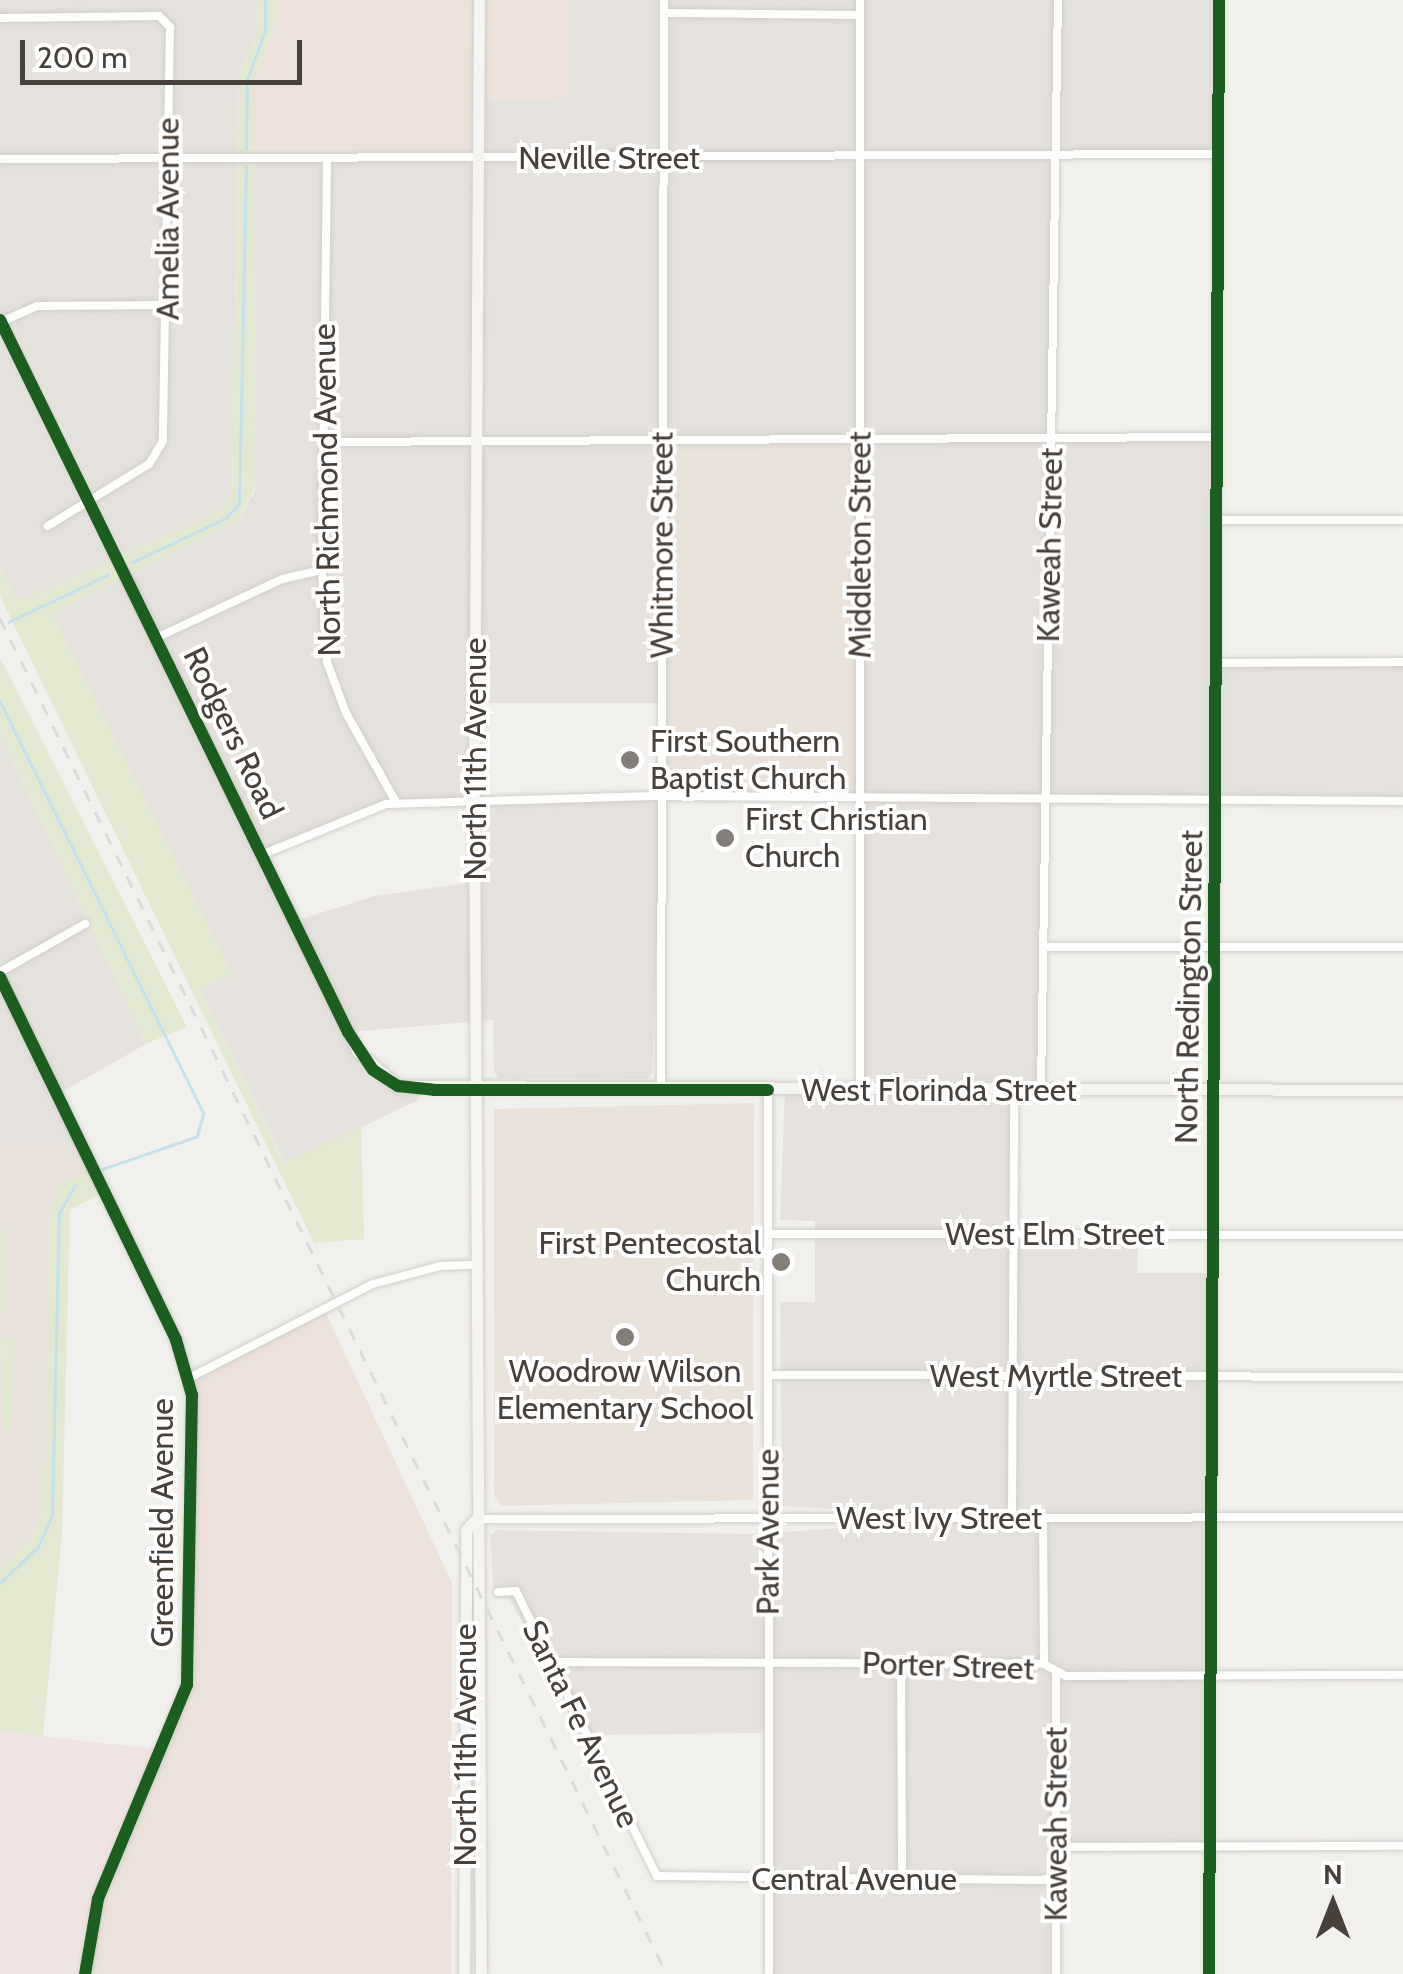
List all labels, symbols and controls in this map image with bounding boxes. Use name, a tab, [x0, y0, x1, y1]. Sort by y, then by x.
scale bar	[25, 20, 308, 82]
text: 200 m	[37, 39, 128, 76]
street label: Amelia Avenue	[149, 118, 187, 320]
street label: Neville Street	[518, 139, 700, 177]
street label: North Richmond Avenue	[305, 323, 349, 657]
street label: Middleton Street	[841, 431, 879, 659]
street label: Whitmore Street	[643, 432, 681, 658]
street label: Kaweah Street	[1029, 447, 1071, 643]
street label: North 11th Avenue	[456, 638, 494, 880]
street label: Rodgers Road	[175, 641, 291, 825]
place label: First Southern Baptist Church	[650, 723, 846, 798]
marker: First Southern Baptist Church	[619, 749, 641, 771]
place label: First Christian Church	[745, 801, 928, 876]
marker: First Christian Church	[714, 827, 736, 849]
street label: North Redington Street	[1167, 830, 1211, 1144]
street label: West Florinda Street	[801, 1071, 1077, 1109]
street label: West Elm Street	[945, 1215, 1165, 1253]
place label: First Pentecostal Church	[539, 1225, 761, 1300]
marker: First Pentecostal Church	[770, 1251, 792, 1273]
marker: Woodrow Wilson Elementary School	[614, 1326, 636, 1348]
place label: Woodrow Wilson Elementary School	[497, 1353, 753, 1428]
street label: West Myrtle Street	[930, 1357, 1182, 1395]
street label: Greenfield Avenue	[143, 1398, 181, 1648]
street label: Park Avenue	[749, 1449, 787, 1615]
street label: West Ivy Street	[836, 1499, 1042, 1537]
street label: Santa Fe Avenue	[514, 1614, 648, 1834]
street label: North 11th Avenue	[446, 1624, 484, 1866]
street label: Porter Street	[861, 1644, 1035, 1688]
street label: Kaweah Street	[1037, 1727, 1075, 1921]
north arrow	[1283, 1854, 1383, 1954]
text: N	[1323, 1857, 1343, 1891]
street label: Central Avenue	[751, 1860, 957, 1898]

